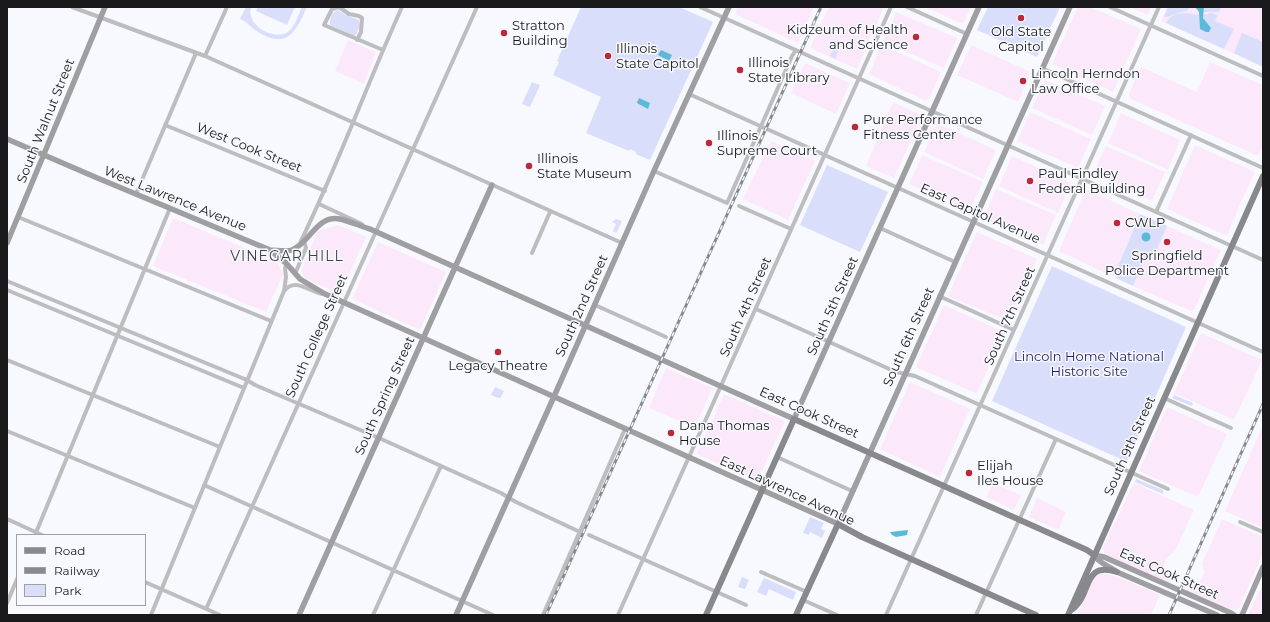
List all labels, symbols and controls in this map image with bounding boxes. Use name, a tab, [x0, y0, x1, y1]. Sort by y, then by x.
marker: Old State Capitol	[1016, 13, 1026, 23]
place label: Stratton Building	[512, 18, 568, 49]
place label: Kidzeum of Health and Science	[787, 22, 908, 53]
place label: Old State Capitol	[991, 24, 1051, 55]
marker: Stratton Building	[499, 28, 509, 38]
marker: Kidzeum of Health and Science	[911, 32, 921, 42]
place label: Illinois State Capitol	[616, 41, 699, 72]
marker: Illinois State Capitol	[603, 51, 613, 61]
place label: Illinois State Library	[748, 55, 829, 86]
street label: South Walnut Street	[14, 57, 78, 185]
marker: Illinois State Library	[735, 65, 745, 75]
place label: Lincoln Herndon Law Office	[1031, 66, 1140, 97]
marker: Lincoln Herndon Law Office	[1018, 76, 1028, 86]
place label: Pure Performance Fitness Center	[863, 112, 982, 143]
street label: West Cook Street	[194, 120, 304, 176]
marker: Pure Performance Fitness Center	[850, 122, 860, 132]
place label: Illinois Supreme Court	[717, 128, 817, 159]
marker: Illinois Supreme Court	[704, 138, 714, 148]
place label: Illinois State Museum	[537, 151, 632, 182]
marker: Illinois State Museum	[524, 161, 534, 171]
street label: West Lawrence Avenue	[101, 163, 249, 235]
place label: Paul Findley Federal Building	[1038, 166, 1145, 197]
marker: Paul Findley Federal Building	[1025, 176, 1035, 186]
street label: East Capitol Avenue	[918, 181, 1042, 247]
place label: CWLP	[1125, 215, 1165, 231]
marker: CWLP	[1112, 218, 1122, 228]
marker: Springfield Police Department	[1162, 237, 1172, 247]
place label: Springfield Police Department	[1105, 248, 1229, 279]
district label: VINEGAR HILL	[230, 249, 344, 265]
street label: South 2nd Street	[552, 253, 612, 359]
street label: South 5th Street	[804, 254, 862, 358]
street label: South 4th Street	[717, 255, 775, 359]
street label: South 7th Street	[981, 264, 1039, 368]
street label: South College Street	[283, 272, 351, 400]
street label: South 6th Street	[880, 285, 938, 389]
street label: South Spring Street	[352, 334, 418, 458]
marker: Legacy Theatre	[493, 347, 503, 357]
park label: Lincoln Home National Historic Site	[1014, 349, 1164, 380]
place label: Legacy Theatre	[448, 358, 548, 374]
street label: East Cook Street	[757, 384, 861, 442]
street label: South 9th Street	[1101, 394, 1159, 498]
place label: Dana Thomas House	[679, 418, 769, 449]
marker: Dana Thomas House	[666, 428, 676, 438]
street label: East Lawrence Avenue	[717, 453, 857, 529]
place label: Elijah Iles House	[977, 458, 1044, 489]
marker: Elijah Iles House	[964, 468, 974, 478]
legend	[16, 534, 146, 606]
text: Road	[54, 543, 85, 558]
street label: East Cook Street	[1117, 545, 1221, 603]
text: Railway	[54, 563, 100, 578]
text: Park	[54, 583, 81, 598]

